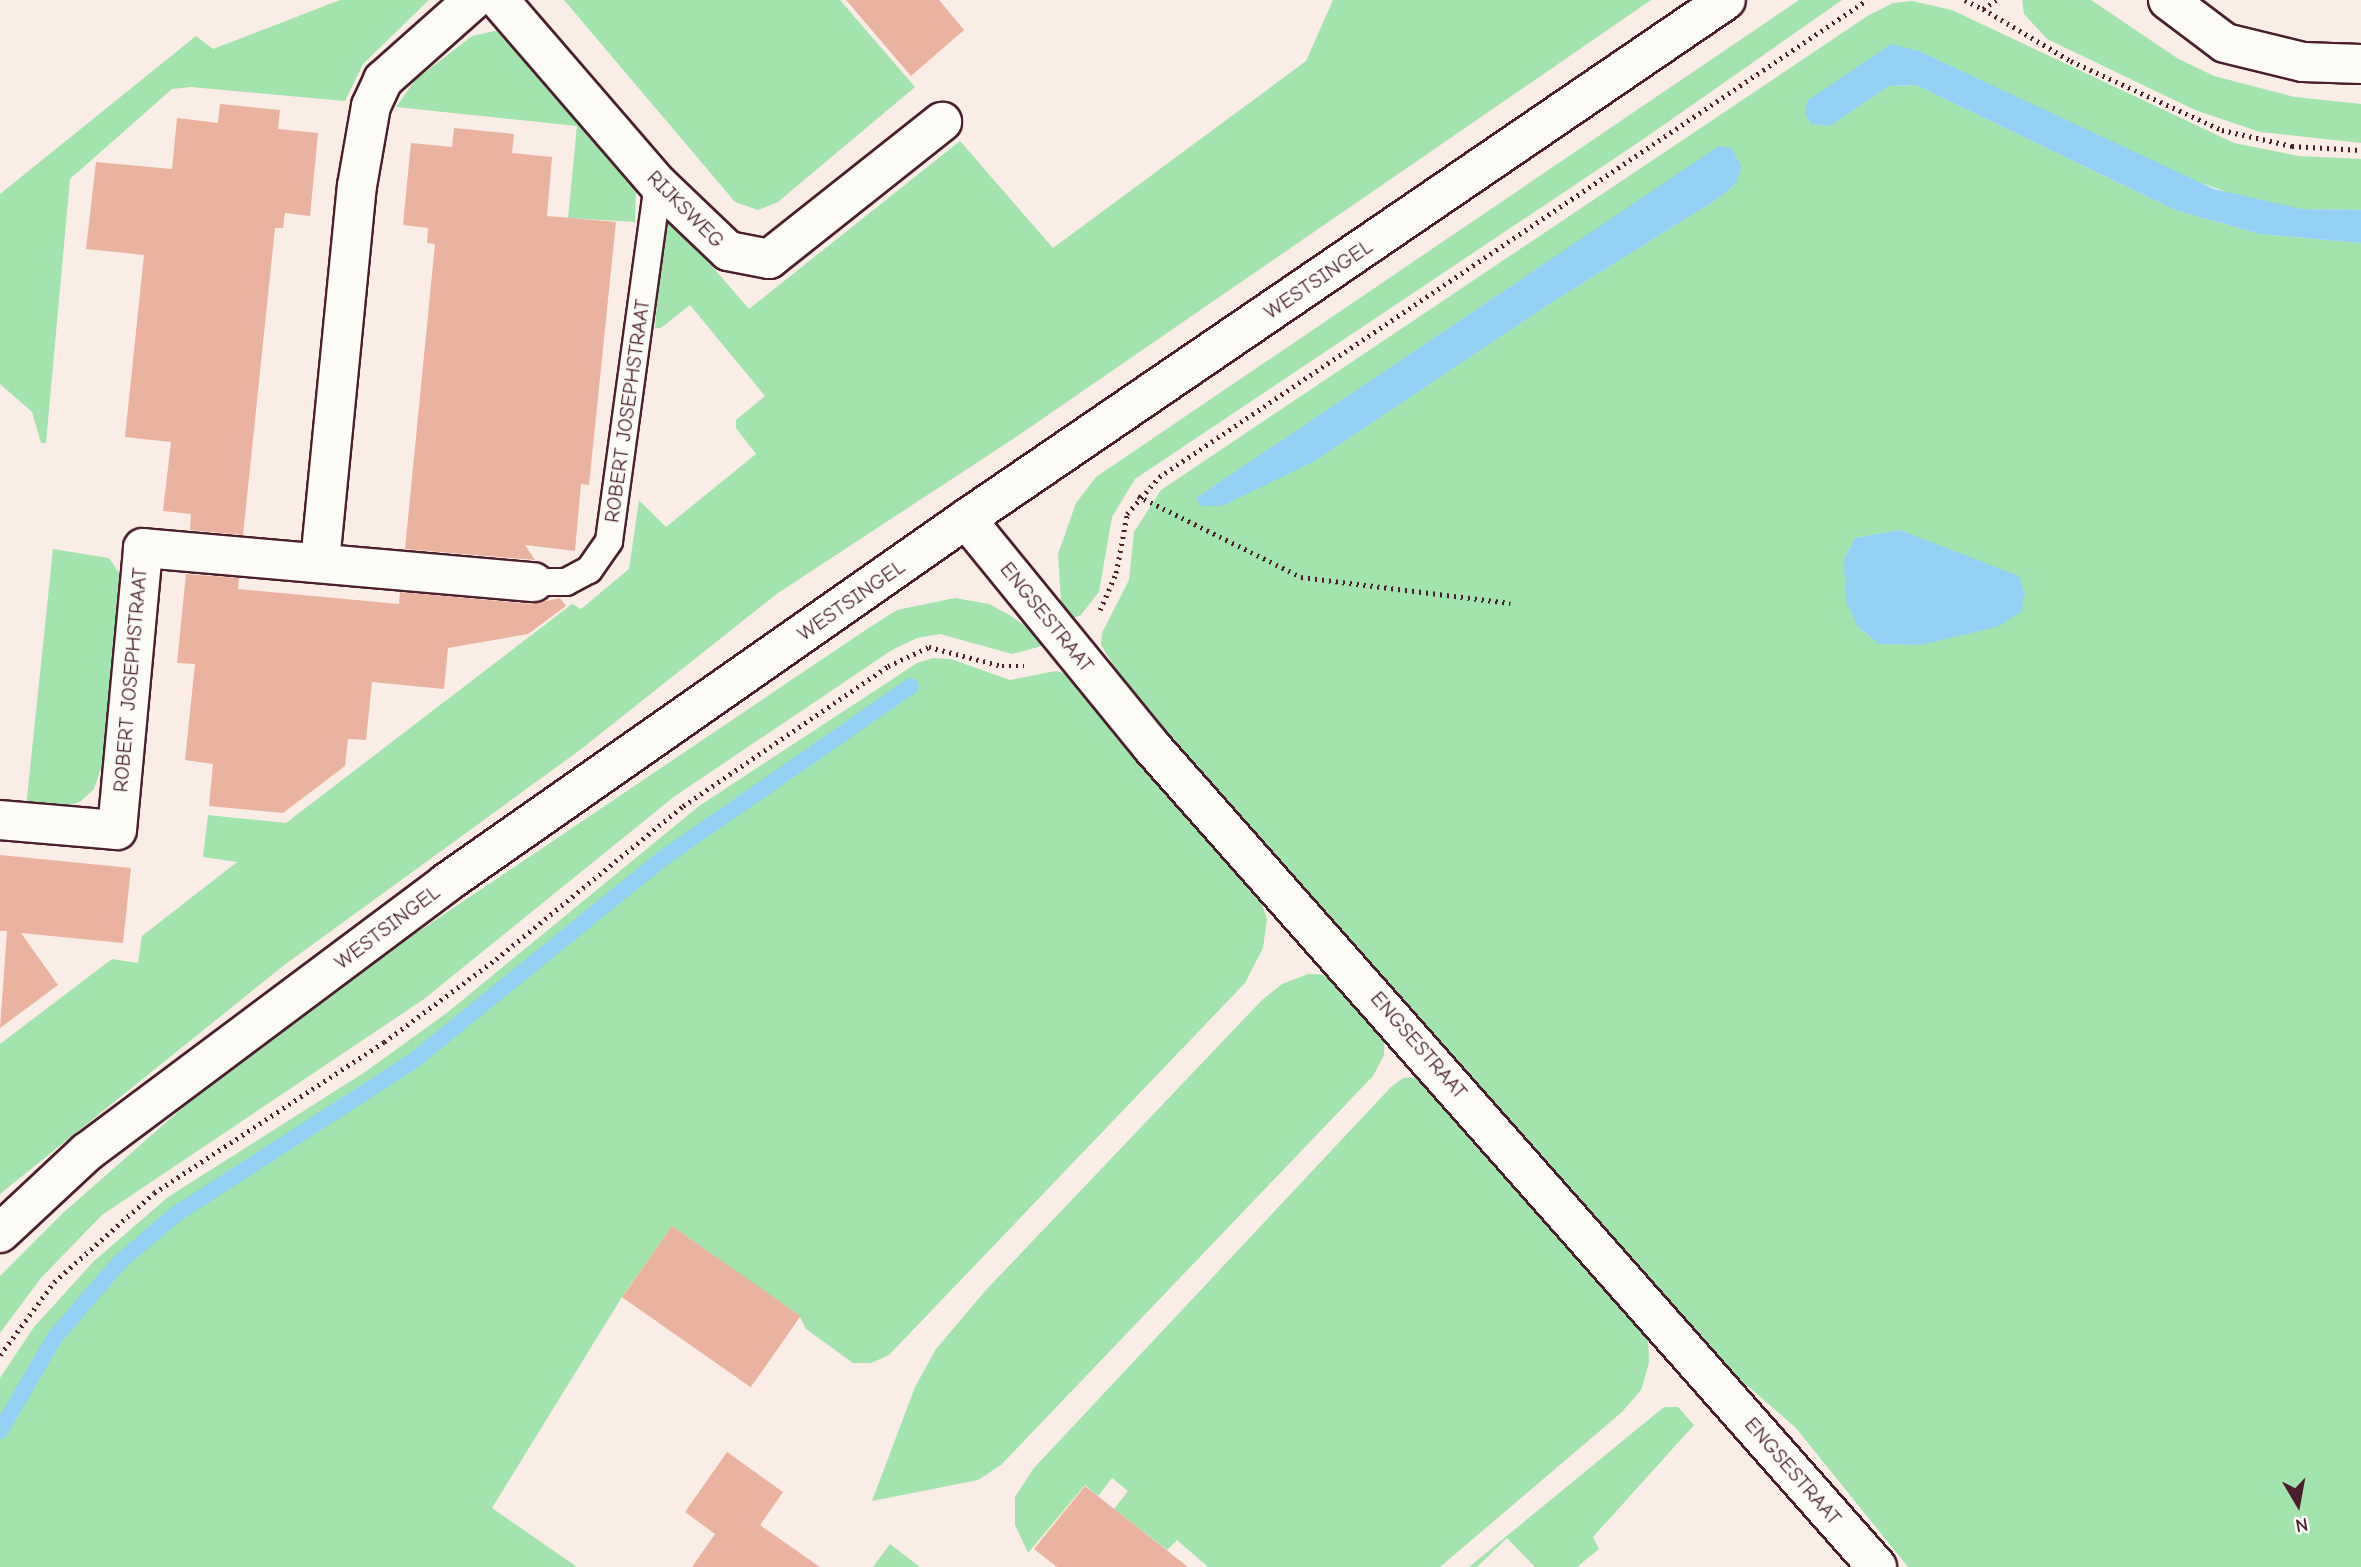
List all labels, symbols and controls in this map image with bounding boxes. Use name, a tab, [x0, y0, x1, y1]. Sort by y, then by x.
street label: RIJKSWEG	[642, 165, 730, 253]
street label: WESTSINGEL	[1259, 234, 1377, 324]
street label: ROBERT JOSEPHSTRAAT	[599, 298, 655, 524]
street label: WESTSINGEL	[792, 554, 910, 646]
street label: ENGSESTRAAT	[995, 557, 1099, 677]
street label: ROBERT JOSEPHSTRAAT	[108, 567, 152, 793]
street label: WESTSINGEL	[329, 879, 445, 975]
street label: ENGSESTRAAT	[1365, 986, 1473, 1104]
street label: ENGSESTRAAT	[1739, 1412, 1847, 1530]
north arrow	[2263, 1469, 2333, 1539]
text: N	[2294, 1513, 2310, 1537]

